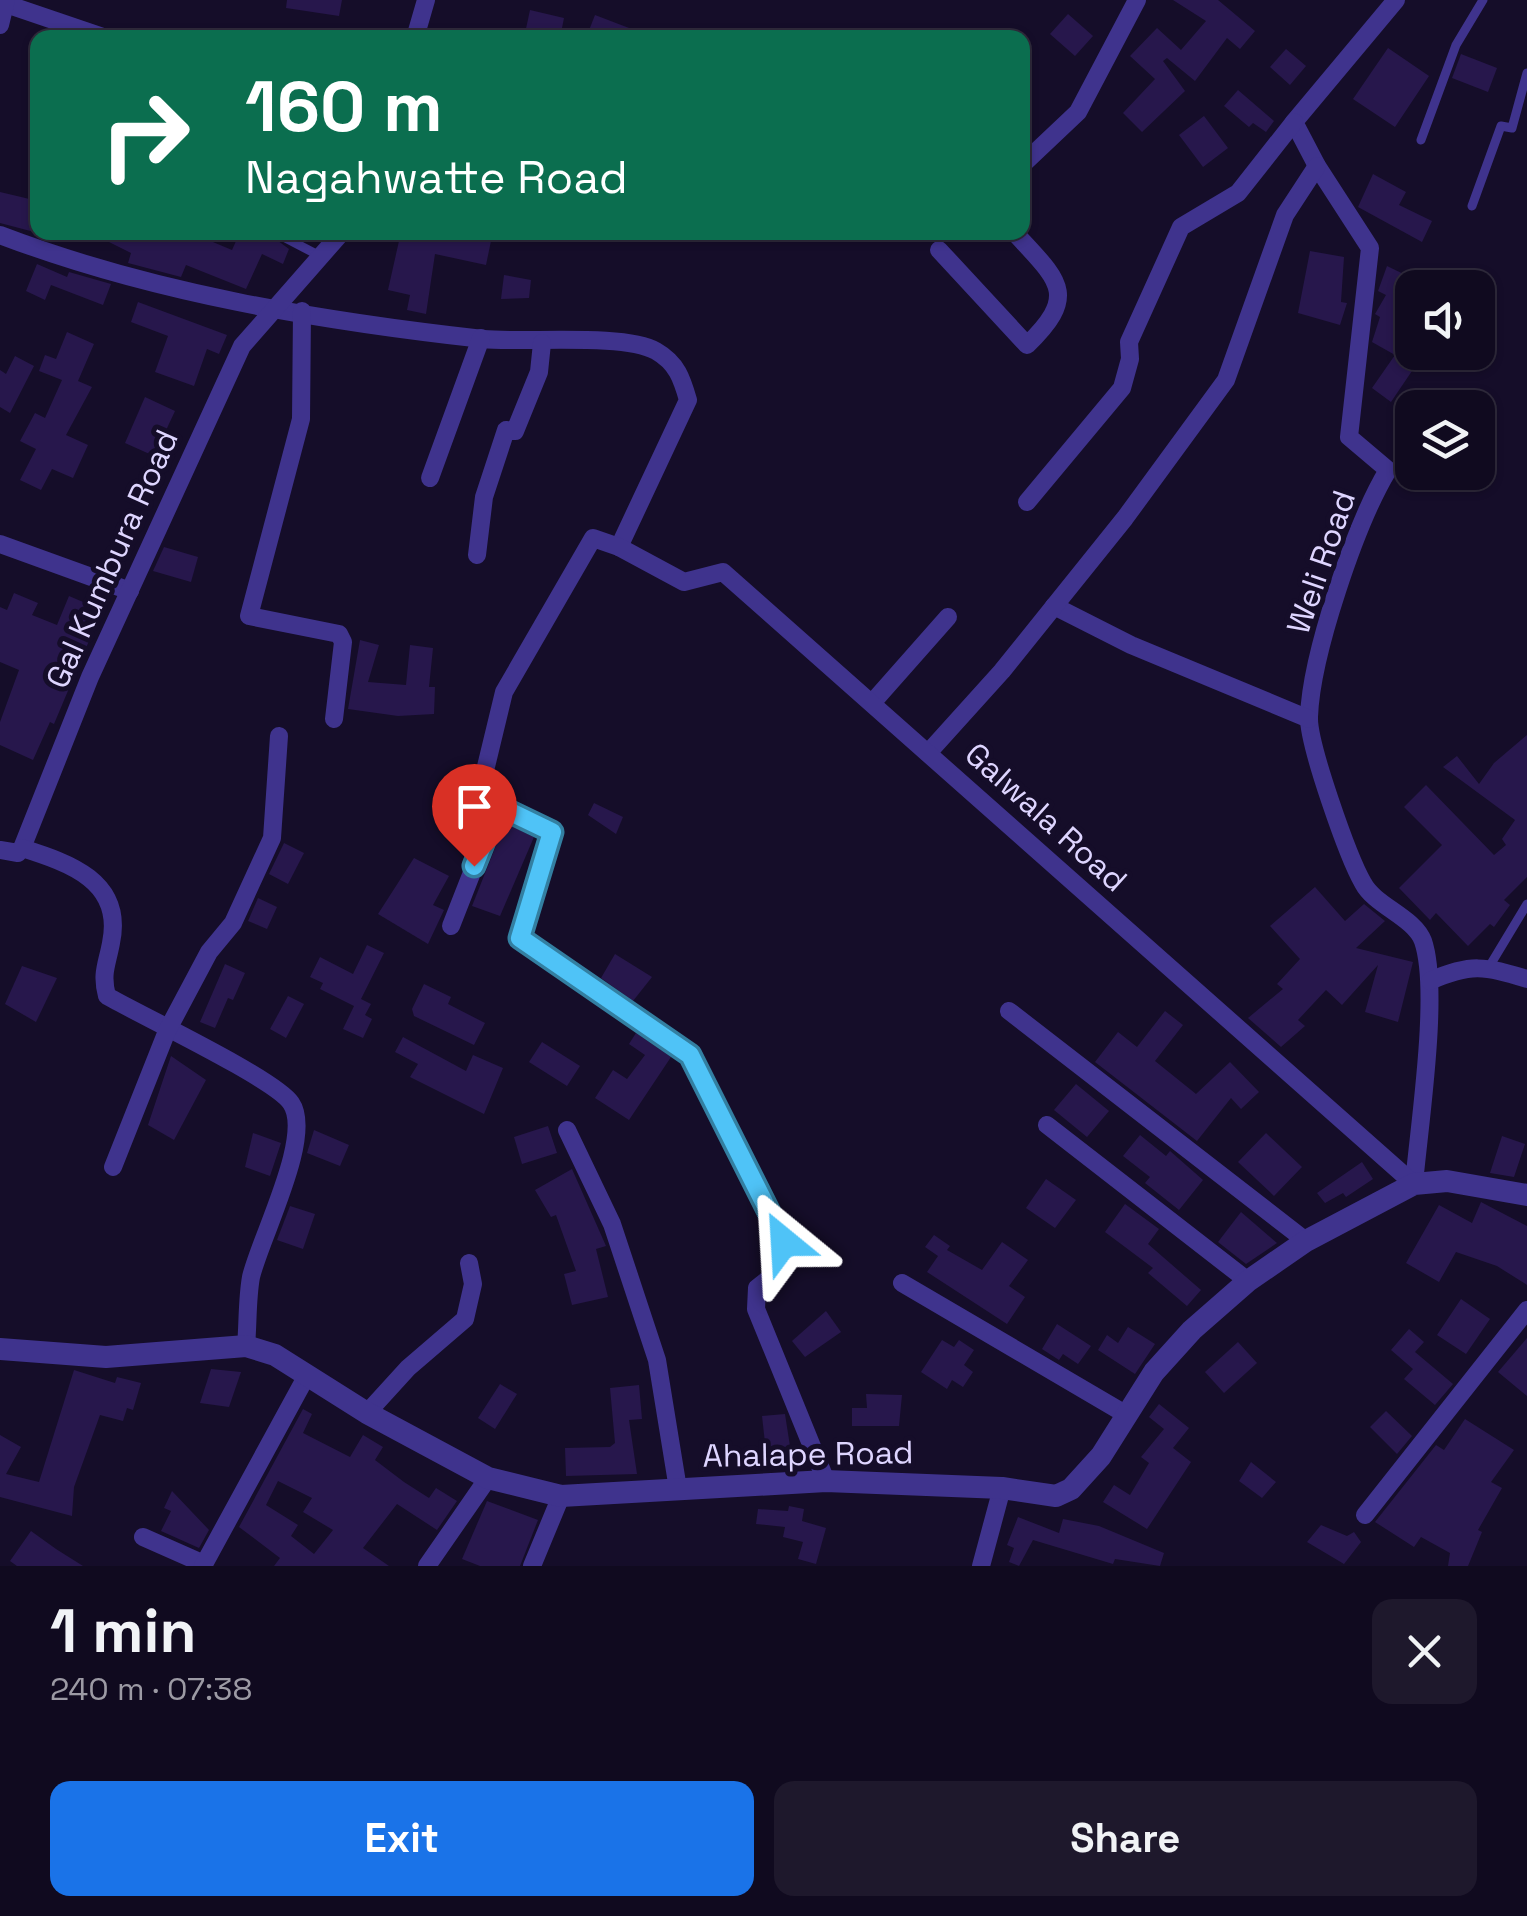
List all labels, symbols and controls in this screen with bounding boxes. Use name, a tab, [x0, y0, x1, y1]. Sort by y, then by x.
text: 160 m	[245, 62, 443, 151]
icon: right	[80, 70, 210, 200]
text: Nagahwatte Road	[245, 149, 628, 206]
map controls	[1395, 270, 1495, 490]
button: sound	[1395, 270, 1495, 370]
button: layers	[1395, 390, 1495, 490]
street label: Gal Kumbura Road	[37, 424, 187, 694]
street label: Weli Road	[1278, 485, 1364, 639]
street label: Galwala Road	[957, 734, 1135, 900]
pin	[432, 764, 517, 867]
icon: arrive	[447, 779, 502, 834]
position arrow	[732, 1190, 836, 1294]
street label: Ahalape Road	[702, 1432, 914, 1476]
text: 1 min	[50, 1593, 197, 1670]
button: close	[1372, 1599, 1477, 1704]
text: 240 m · 07:38	[50, 1669, 252, 1709]
button: Exit	[50, 1781, 754, 1896]
button: Share	[774, 1781, 1477, 1896]

